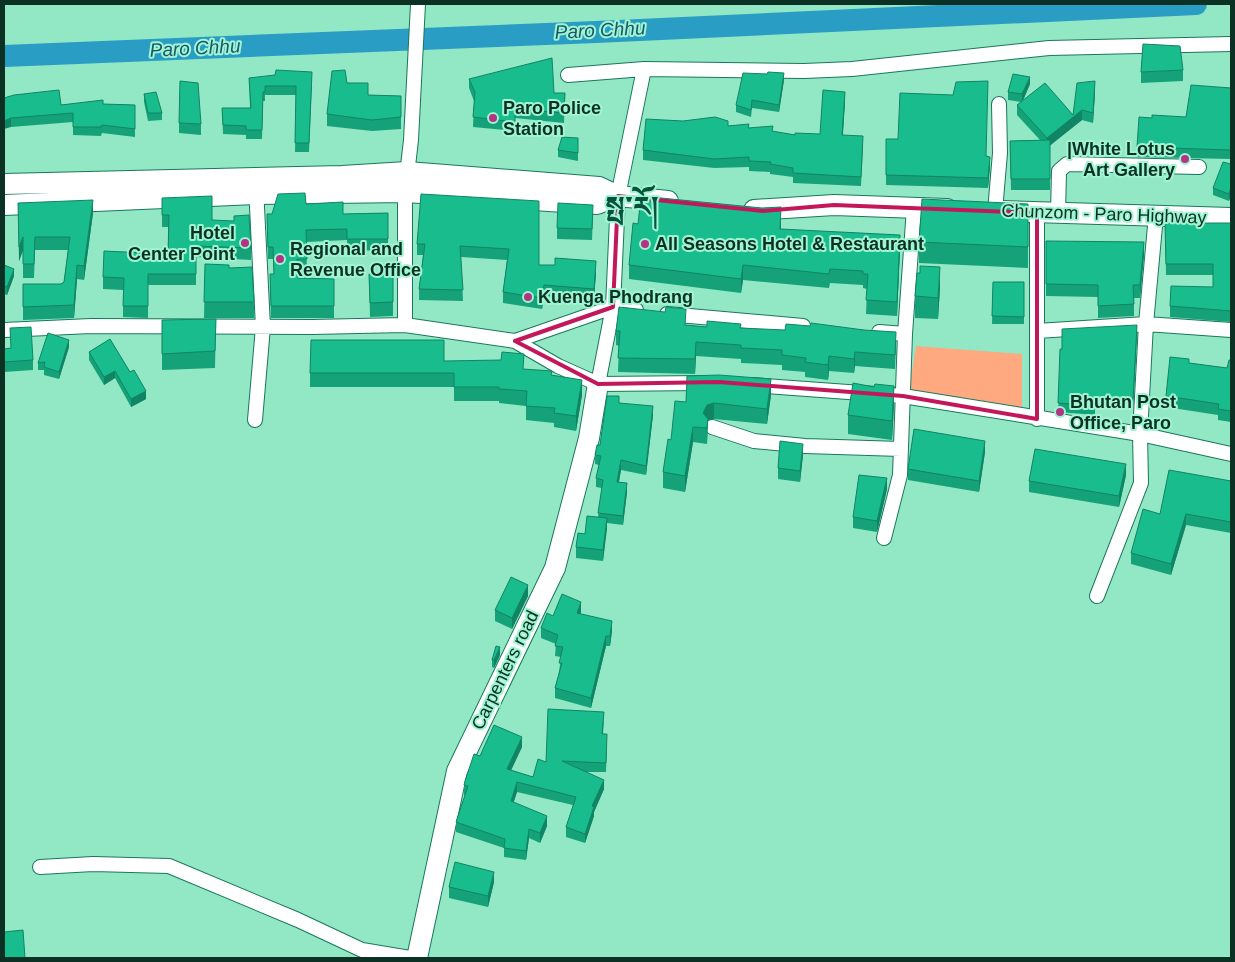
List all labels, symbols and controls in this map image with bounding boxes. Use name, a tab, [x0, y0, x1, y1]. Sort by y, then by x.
water label: Paro Chhu	[554, 17, 646, 43]
water label: Paro Chhu	[149, 35, 241, 61]
place label: Paro Police Station	[503, 98, 601, 139]
marker: Paro Police Station	[487, 112, 499, 124]
place label: |White Lotus Art Gallery	[1067, 139, 1175, 180]
marker: |White Lotus Art Gallery	[1179, 153, 1191, 165]
district label: སྤ་རོ།	[605, 184, 659, 230]
street label: Chunzom - Paro Highway	[1001, 200, 1207, 228]
place label: Hotel Center Point	[128, 223, 235, 264]
place label: All Seasons Hotel & Restaurant	[655, 234, 924, 254]
marker: Hotel Center Point	[239, 237, 251, 249]
marker: All Seasons Hotel & Restaurant	[639, 238, 651, 250]
place label: Regional and Revenue Office	[290, 239, 421, 280]
marker: Regional and Revenue Office	[274, 253, 286, 265]
place label: Kuenga Phodrang	[538, 287, 693, 307]
marker: Kuenga Phodrang	[522, 291, 534, 303]
place label: Bhutan Post Office, Paro	[1070, 392, 1176, 433]
marker: Bhutan Post Office, Paro	[1054, 406, 1066, 418]
street label: Carpenters road	[468, 607, 542, 733]

